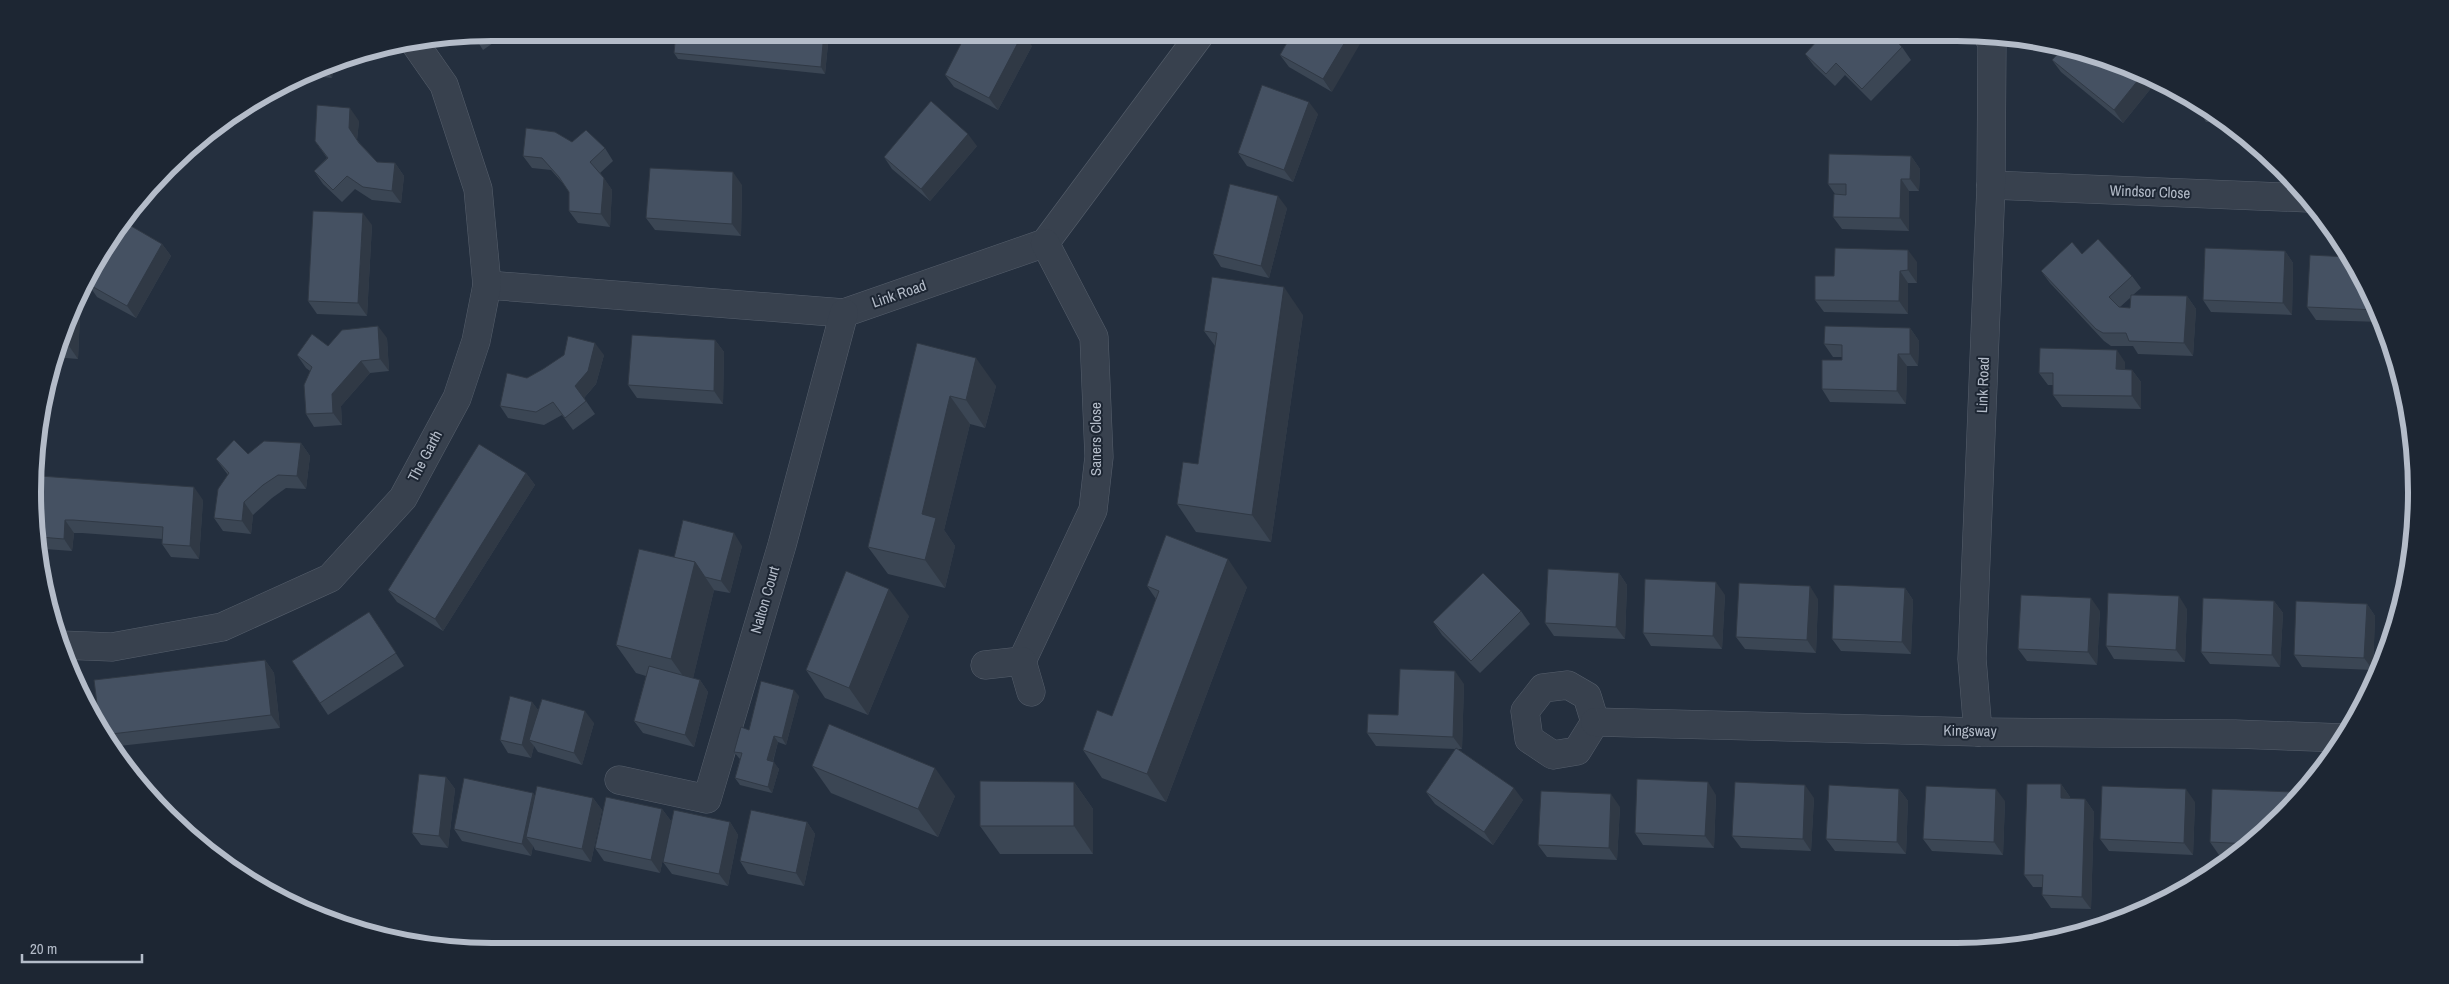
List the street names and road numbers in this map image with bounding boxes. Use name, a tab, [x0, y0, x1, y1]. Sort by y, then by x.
street label: Windsor Close	[2109, 180, 2191, 203]
street label: Link Road	[869, 274, 929, 313]
street label: Link Road	[1971, 357, 1994, 413]
street label: Saners Close	[1085, 402, 1106, 476]
street label: The Garth	[402, 426, 447, 485]
street label: Nalton Court	[745, 563, 784, 636]
street label: Kingsway	[1943, 720, 1998, 741]

